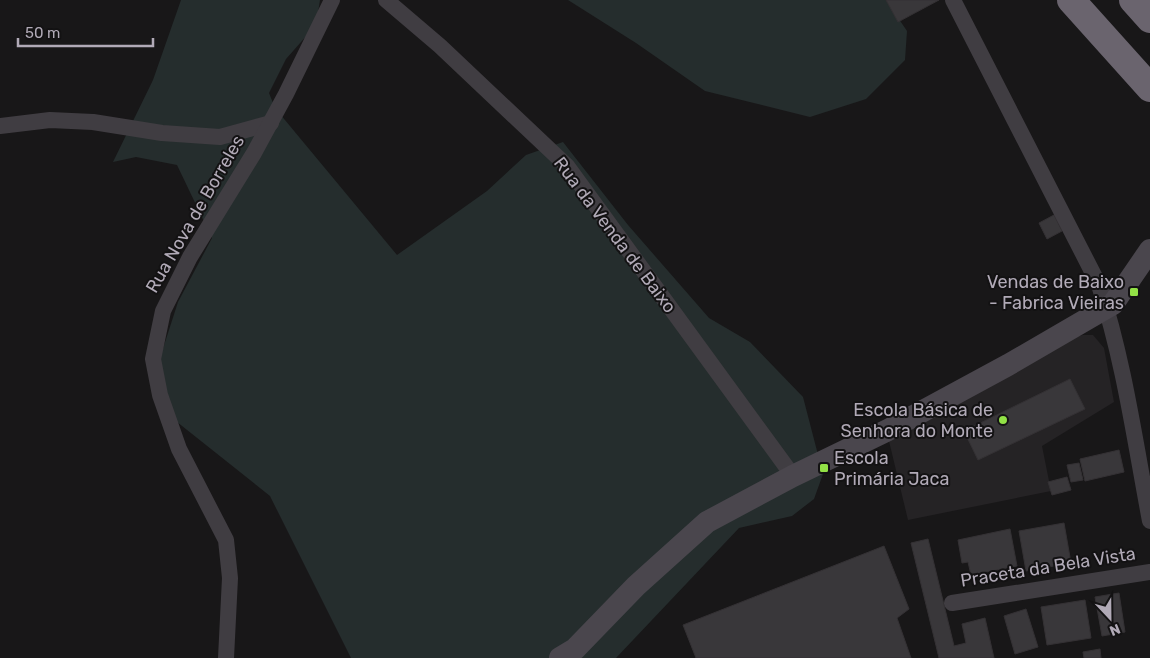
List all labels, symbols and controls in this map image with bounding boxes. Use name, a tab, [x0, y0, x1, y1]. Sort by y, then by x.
scale bar	[18, 15, 152, 47]
text: 50 m	[25, 24, 60, 42]
street label: Rua Nova de Borreles	[141, 131, 249, 297]
street label: Rua da Venda de Baixo	[549, 153, 681, 317]
place label: Vendas de Baixo - Fabrica Vieiras	[987, 271, 1124, 314]
marker: Vendas de Baixo - Fabrica Vieiras	[1128, 286, 1140, 298]
place label: Escola Básica de Senhora do Monte	[841, 399, 993, 442]
marker: Escola Básica de Senhora do Monte	[997, 414, 1009, 426]
place label: Escola Primária Jaca	[834, 447, 949, 490]
marker: Escola Primária Jaca	[818, 462, 830, 474]
street label: Praceta da Bela Vista	[959, 542, 1137, 592]
north arrow	[1085, 593, 1135, 643]
text: N	[1107, 620, 1123, 639]

